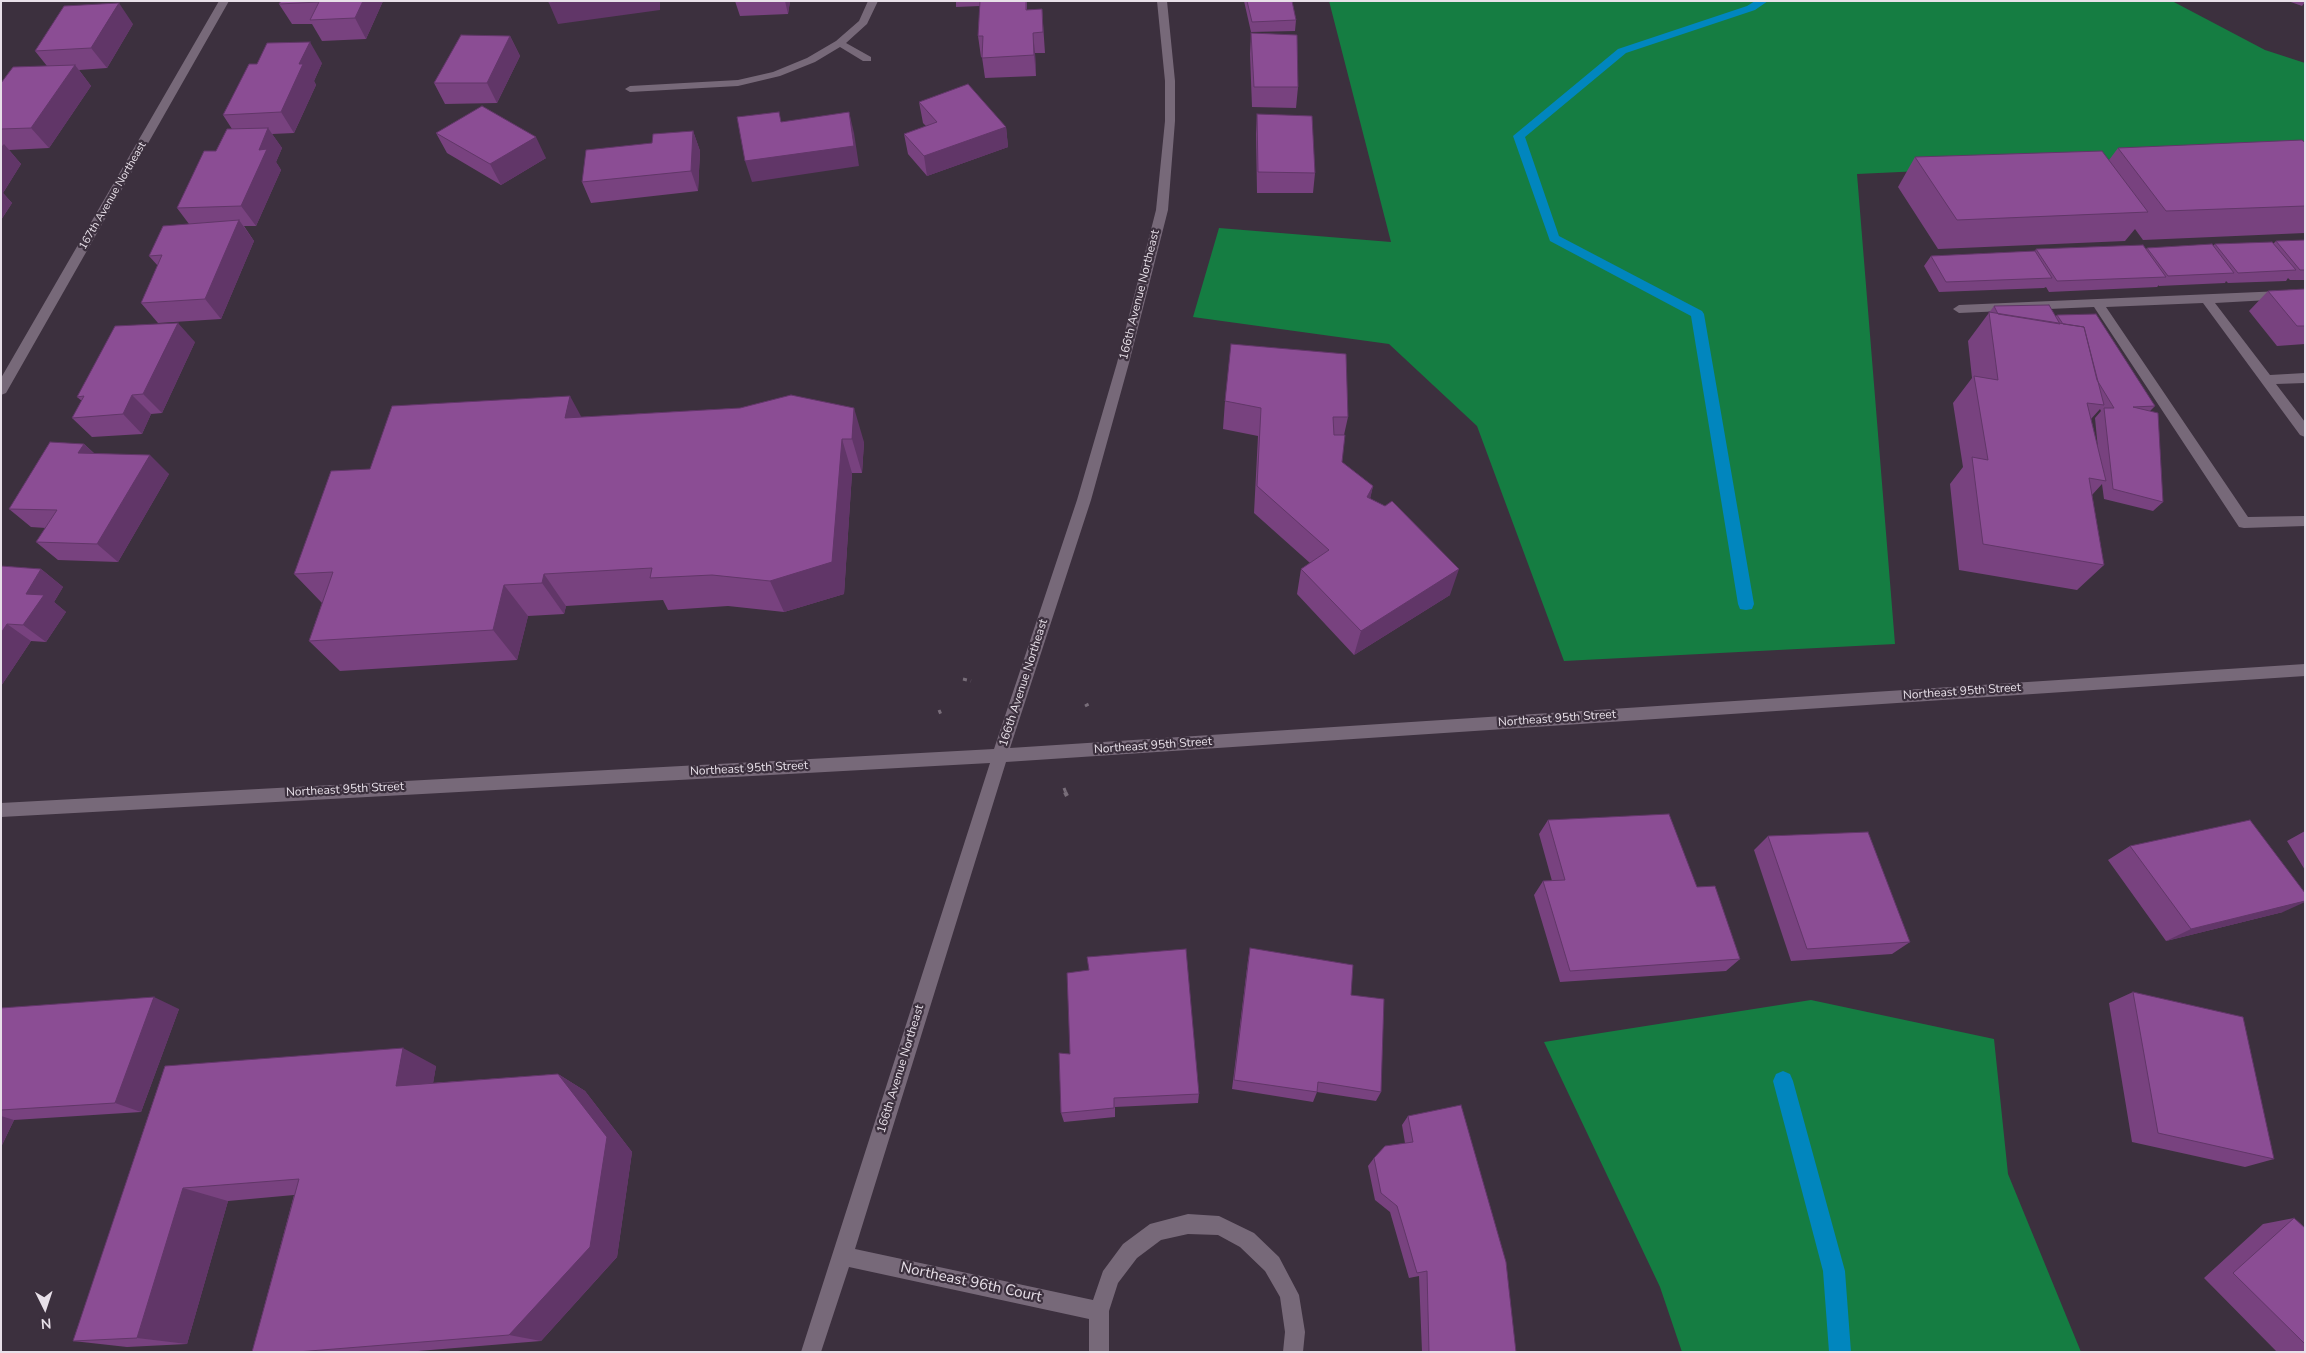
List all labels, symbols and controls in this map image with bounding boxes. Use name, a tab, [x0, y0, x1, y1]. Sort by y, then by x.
street label: 167th Avenue Northeast	[77, 140, 149, 252]
street label: 166th Avenue Northeast	[1117, 229, 1163, 361]
street label: 166th Avenue Northeast	[997, 617, 1051, 749]
street label: Northeast 95th Street	[1903, 681, 2021, 703]
street label: Northeast 95th Street	[1498, 708, 1616, 730]
street label: Northeast 95th Street	[1094, 735, 1212, 757]
street label: Northeast 95th Street	[690, 759, 808, 779]
street label: Northeast 95th Street	[286, 780, 404, 800]
street label: 166th Avenue Northeast	[875, 1003, 927, 1135]
street label: Northeast 96th Court	[899, 1259, 1043, 1307]
north arrow	[20, 1283, 70, 1333]
text: N	[40, 1314, 52, 1333]

